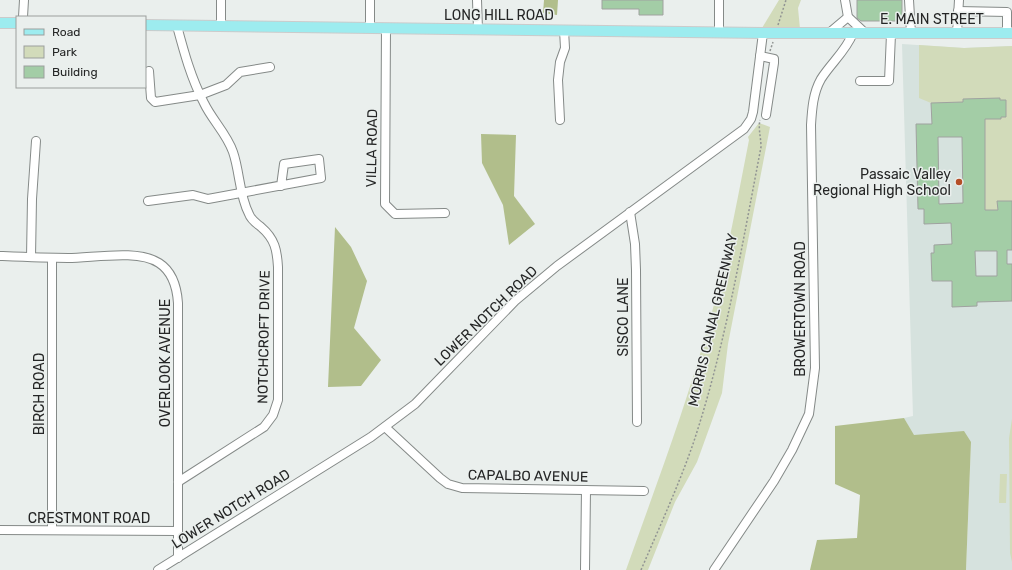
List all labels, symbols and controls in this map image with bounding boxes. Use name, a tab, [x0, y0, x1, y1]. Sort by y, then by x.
street label: LONG HILL ROAD	[444, 7, 554, 24]
street label: E. MAIN STREET	[880, 11, 984, 28]
legend	[16, 16, 146, 88]
text: Road	[52, 25, 80, 39]
text: Park	[52, 45, 78, 59]
text: Building	[52, 65, 98, 79]
street label: VILLA ROAD	[363, 109, 381, 187]
place label: Passaic Valley Regional High School	[813, 166, 951, 199]
marker: Passaic Valley Regional High School	[954, 177, 964, 187]
street label: MORRIS CANAL GREENWAY	[685, 232, 741, 408]
street label: BROWERTOWN ROAD	[792, 241, 809, 377]
street label: LOWER NOTCH ROAD	[431, 262, 541, 370]
street label: NOTCHCROFT DRIVE	[254, 270, 274, 404]
street label: SISCO LANE	[615, 278, 632, 356]
street label: OVERLOOK AVENUE	[157, 299, 174, 427]
street label: BIRCH ROAD	[31, 353, 48, 435]
street label: LOWER NOTCH ROAD	[169, 466, 293, 552]
street label: CAPALBO AVENUE	[468, 466, 588, 486]
street label: CRESTMONT ROAD	[28, 510, 150, 527]

